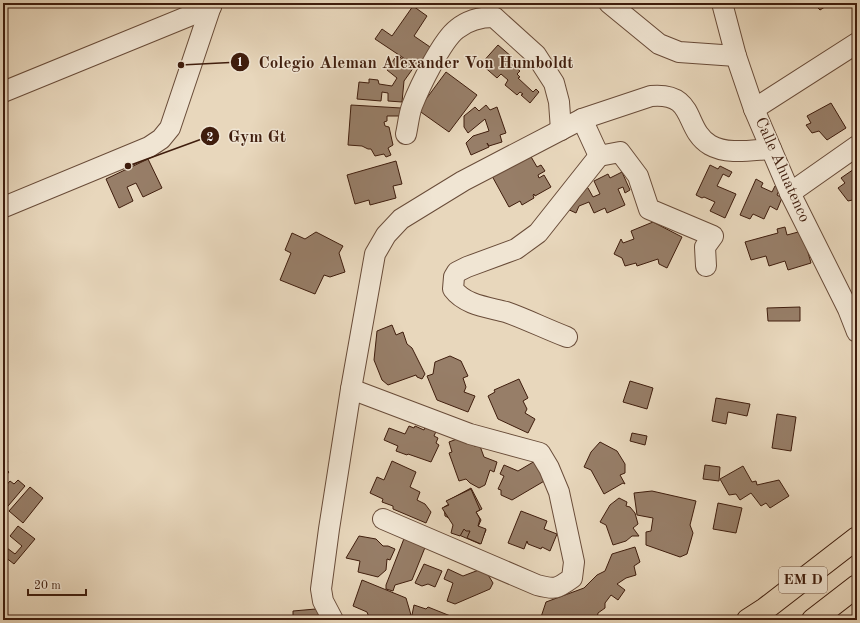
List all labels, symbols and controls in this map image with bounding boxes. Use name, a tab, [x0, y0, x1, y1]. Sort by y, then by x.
callout: Colegio Aleman Alexander Von Humboldt	[230, 47, 581, 76]
text: Colegio Aleman Alexander Von Humboldt	[258, 55, 574, 72]
text: 1	[237, 57, 243, 69]
street label: Calle Ahuatenco	[752, 115, 812, 225]
callout: Gym Gt	[200, 122, 294, 151]
text: Gym Gt	[228, 129, 286, 146]
text: 2	[207, 132, 214, 144]
road number: EM D	[779, 567, 827, 593]
scale bar	[28, 571, 86, 597]
text: 20 m	[34, 580, 61, 592]

